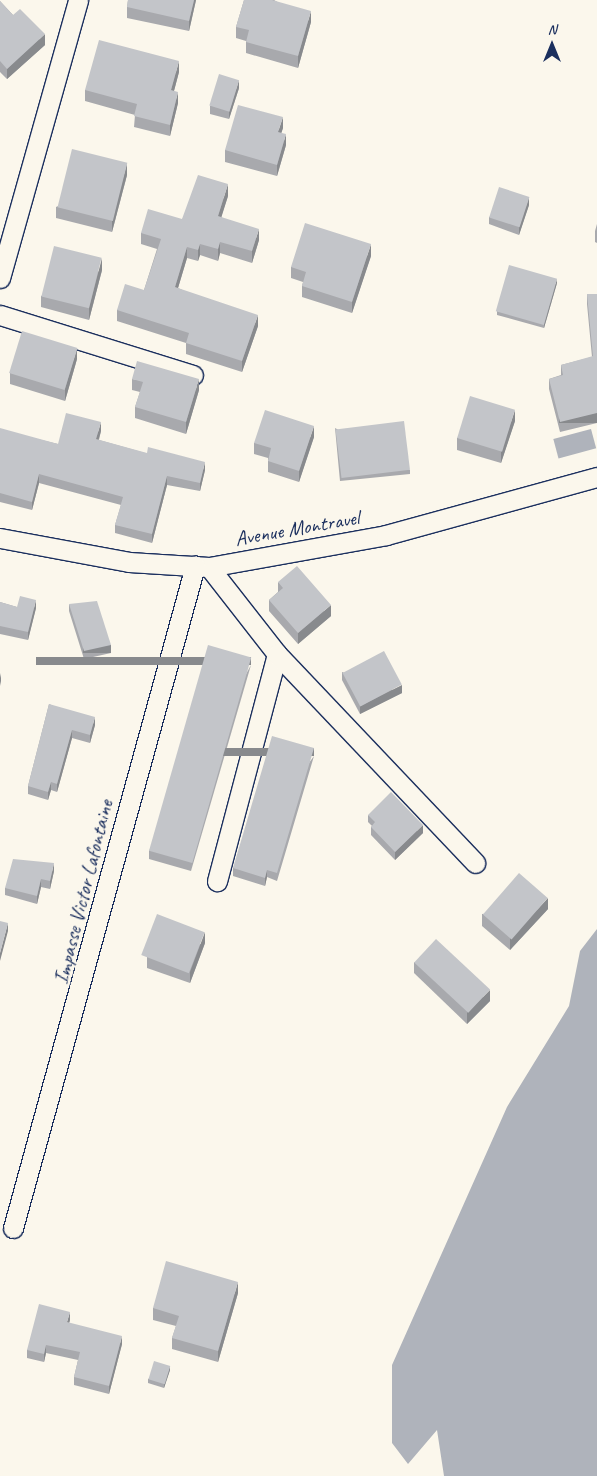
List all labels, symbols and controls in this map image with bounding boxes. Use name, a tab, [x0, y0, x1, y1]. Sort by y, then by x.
north arrow	[527, 20, 577, 70]
text: N	[548, 21, 556, 38]
street label: Avenue Montravel	[233, 505, 361, 551]
street label: Impasse Victor Lafontaine	[48, 797, 118, 987]

